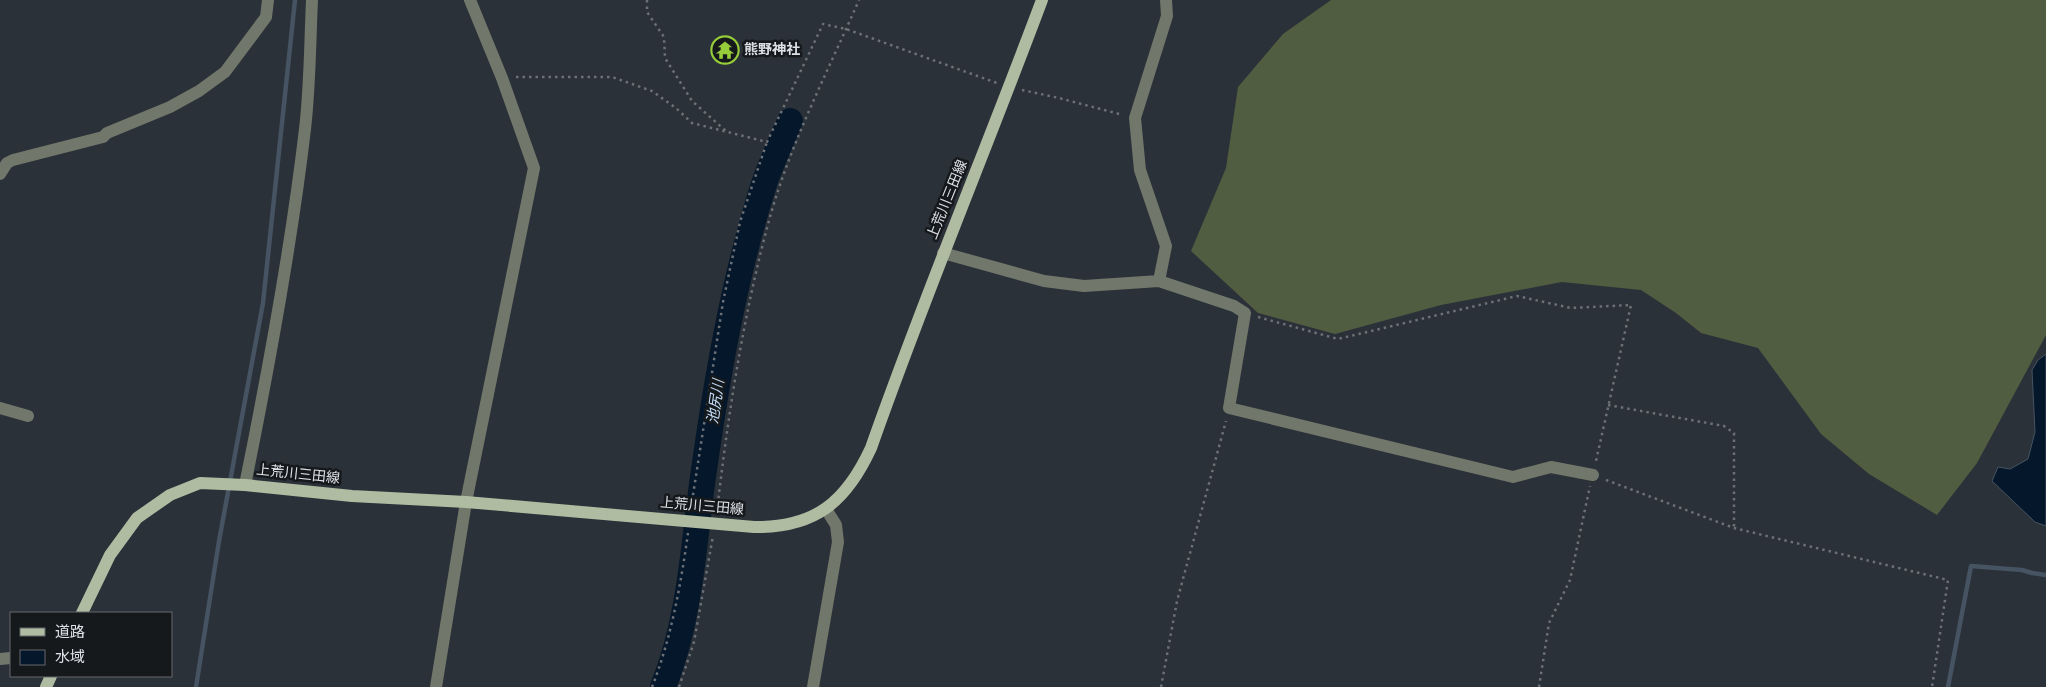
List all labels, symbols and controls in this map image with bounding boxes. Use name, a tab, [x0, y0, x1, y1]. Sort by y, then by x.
temple icon: 熊野神社	[710, 35, 740, 65]
place label: 熊野神社	[744, 41, 800, 59]
street label: 上荒川三田線	[924, 158, 972, 242]
water label: 池尻川	[704, 376, 730, 426]
street label: 上荒川三田線	[255, 462, 341, 488]
street label: 上荒川三田線	[659, 495, 745, 519]
legend	[10, 612, 172, 677]
text: 道路	[55, 624, 85, 643]
text: 水域	[55, 649, 85, 668]

